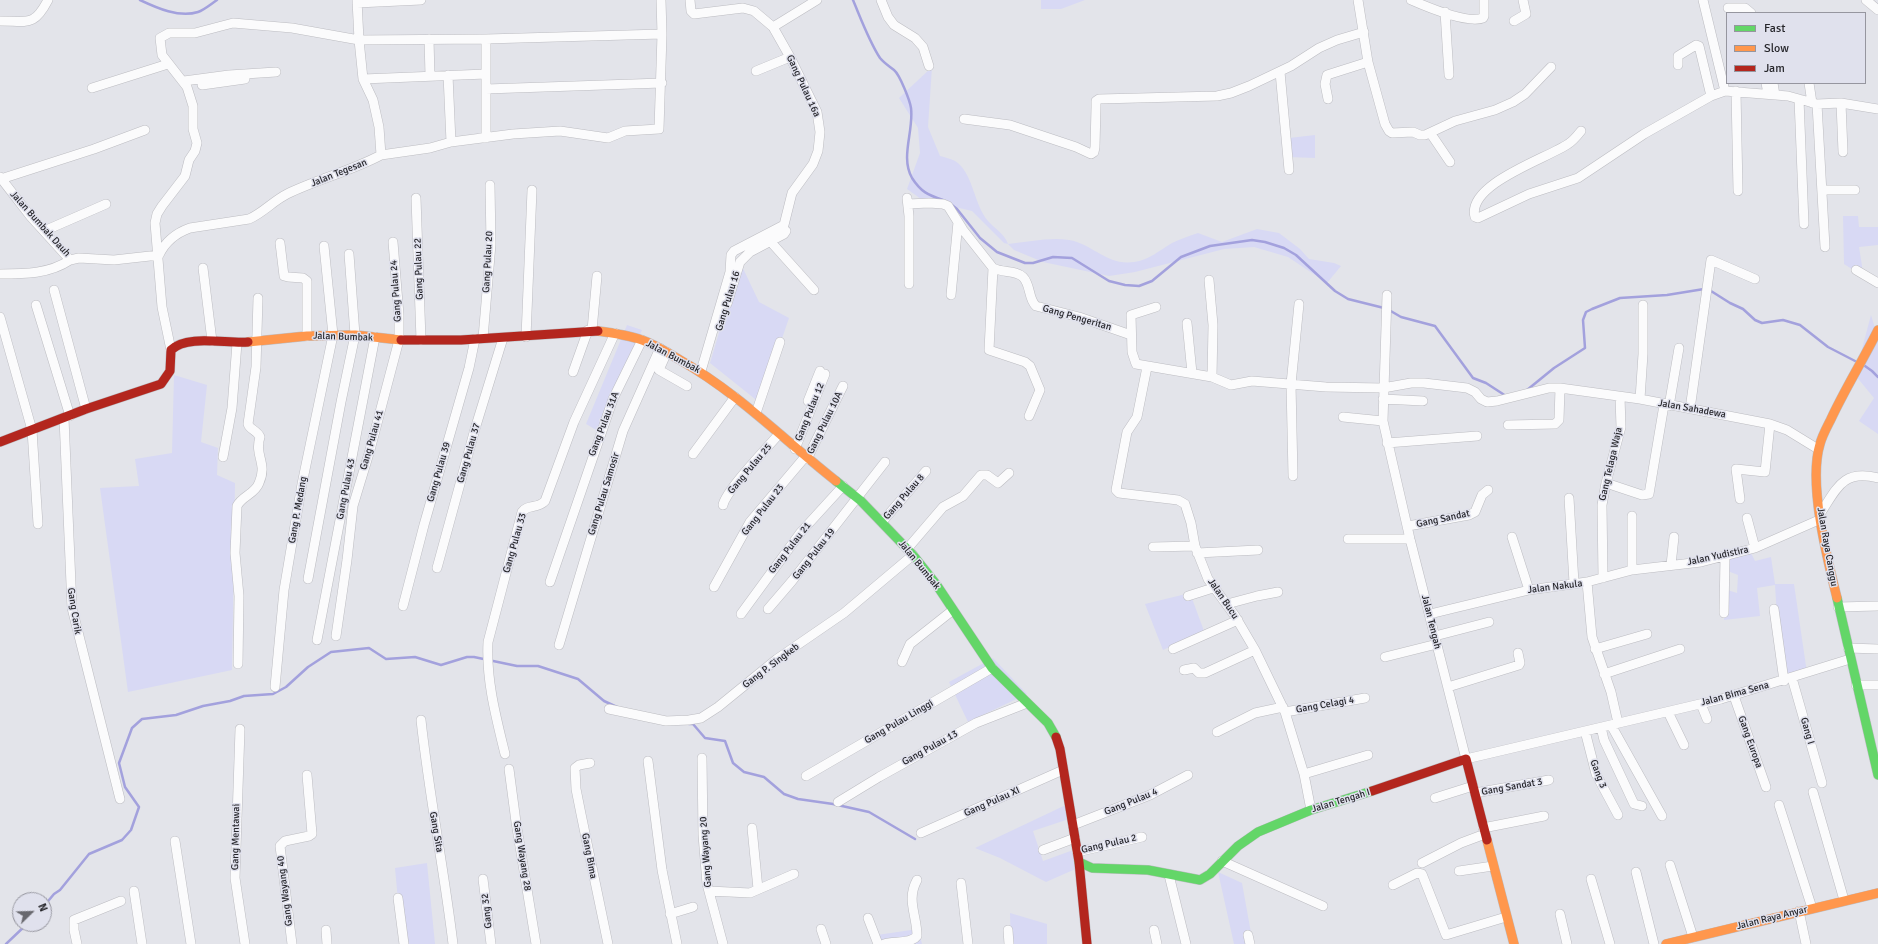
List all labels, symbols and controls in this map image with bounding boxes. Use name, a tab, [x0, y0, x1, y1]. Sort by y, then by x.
legend	[1726, 12, 1866, 84]
text: Fast	[1764, 21, 1785, 36]
text: Slow	[1764, 41, 1789, 56]
street label: Gang Pulau 16a	[783, 53, 823, 119]
text: Jam	[1764, 61, 1785, 76]
street label: Jalan Tegesan	[309, 156, 369, 190]
street label: Jalan Bumbak Dauh	[7, 189, 73, 259]
street label: Gang Pulau 20	[480, 231, 496, 293]
street label: Gang Pulau 22	[412, 238, 426, 300]
street label: Gang Pulau 24	[388, 260, 404, 322]
street label: Gang Pulau 16	[713, 270, 743, 332]
street label: Gang Pengeritan	[1041, 302, 1113, 334]
street label: Jalan Bumbak	[313, 330, 373, 344]
street label: Jalan Bumbak	[644, 338, 702, 376]
street label: Gang Pulau 12	[793, 381, 827, 443]
street label: Gang Pulau 31A	[586, 390, 622, 458]
street label: Gang Pulau 10A	[805, 390, 845, 456]
street label: Jalan Sahadewa	[1657, 397, 1727, 421]
street label: Gang Pulau 41	[358, 409, 386, 471]
street label: Gang Pulau 37	[455, 422, 483, 484]
street label: Gang Telaga Waja	[1597, 426, 1625, 502]
street label: Gang Pulau 39	[425, 441, 453, 503]
street label: Gang Pulau 25	[725, 441, 775, 497]
street label: Gang Pulau Samosir	[586, 451, 622, 537]
street label: Gang Pulau 43	[334, 457, 358, 521]
street label: Gang Pulau 8	[881, 472, 927, 522]
street label: Gang P. Medang	[286, 476, 310, 544]
street label: Gang Pulau 23	[739, 482, 787, 538]
street label: Jalan Raya Canggu	[1814, 506, 1840, 588]
street label: Gang Sandat	[1415, 507, 1471, 531]
street label: Gang Pulau 33	[501, 512, 529, 574]
street label: Gang Pulau 21	[766, 520, 814, 576]
street label: Gang Pulau 19	[790, 526, 838, 582]
street label: Jalan Bumbak	[896, 538, 942, 592]
street label: Jalan Yudistira	[1686, 544, 1750, 568]
street label: Jalan Bucu	[1205, 576, 1241, 622]
street label: Jalan Nakula	[1527, 578, 1583, 596]
street label: Gang Carik	[64, 587, 84, 635]
street label: Jalan Tengah	[1418, 594, 1444, 650]
street label: Gang P. Singkeb	[740, 641, 802, 691]
street label: Jalan Bima Sena	[1700, 679, 1770, 709]
street label: Gang Celagi 4	[1295, 694, 1355, 716]
street label: Gang Pulau Linggi	[862, 697, 936, 747]
street label: Gang Europa	[1735, 714, 1765, 770]
street label: Gang I	[1797, 716, 1817, 746]
street label: Gang Pulau 13	[900, 728, 960, 768]
street label: Gang 3	[1587, 758, 1609, 790]
street label: Gang Sandat 3	[1480, 776, 1544, 798]
street label: Gang Pulau XI	[962, 784, 1022, 820]
street label: Gang Pulau 4	[1103, 786, 1159, 818]
street label: Jalan Tengah I	[1310, 786, 1372, 816]
street label: Gang Mentawai	[229, 804, 243, 870]
street label: Gang Sita	[427, 811, 445, 853]
street label: Gang Wayang 20	[698, 816, 714, 888]
street label: Gang Wayang 28	[511, 820, 533, 892]
street label: Gang Bima	[579, 832, 599, 880]
street label: Gang Pulau 2	[1080, 832, 1138, 856]
street label: Gang Wayang 40	[275, 855, 295, 927]
north arrow	[12, 892, 52, 932]
street label: Gang 32	[479, 893, 495, 929]
text: N	[35, 901, 50, 914]
street label: Jalan Raya Anyar	[1735, 903, 1809, 933]

